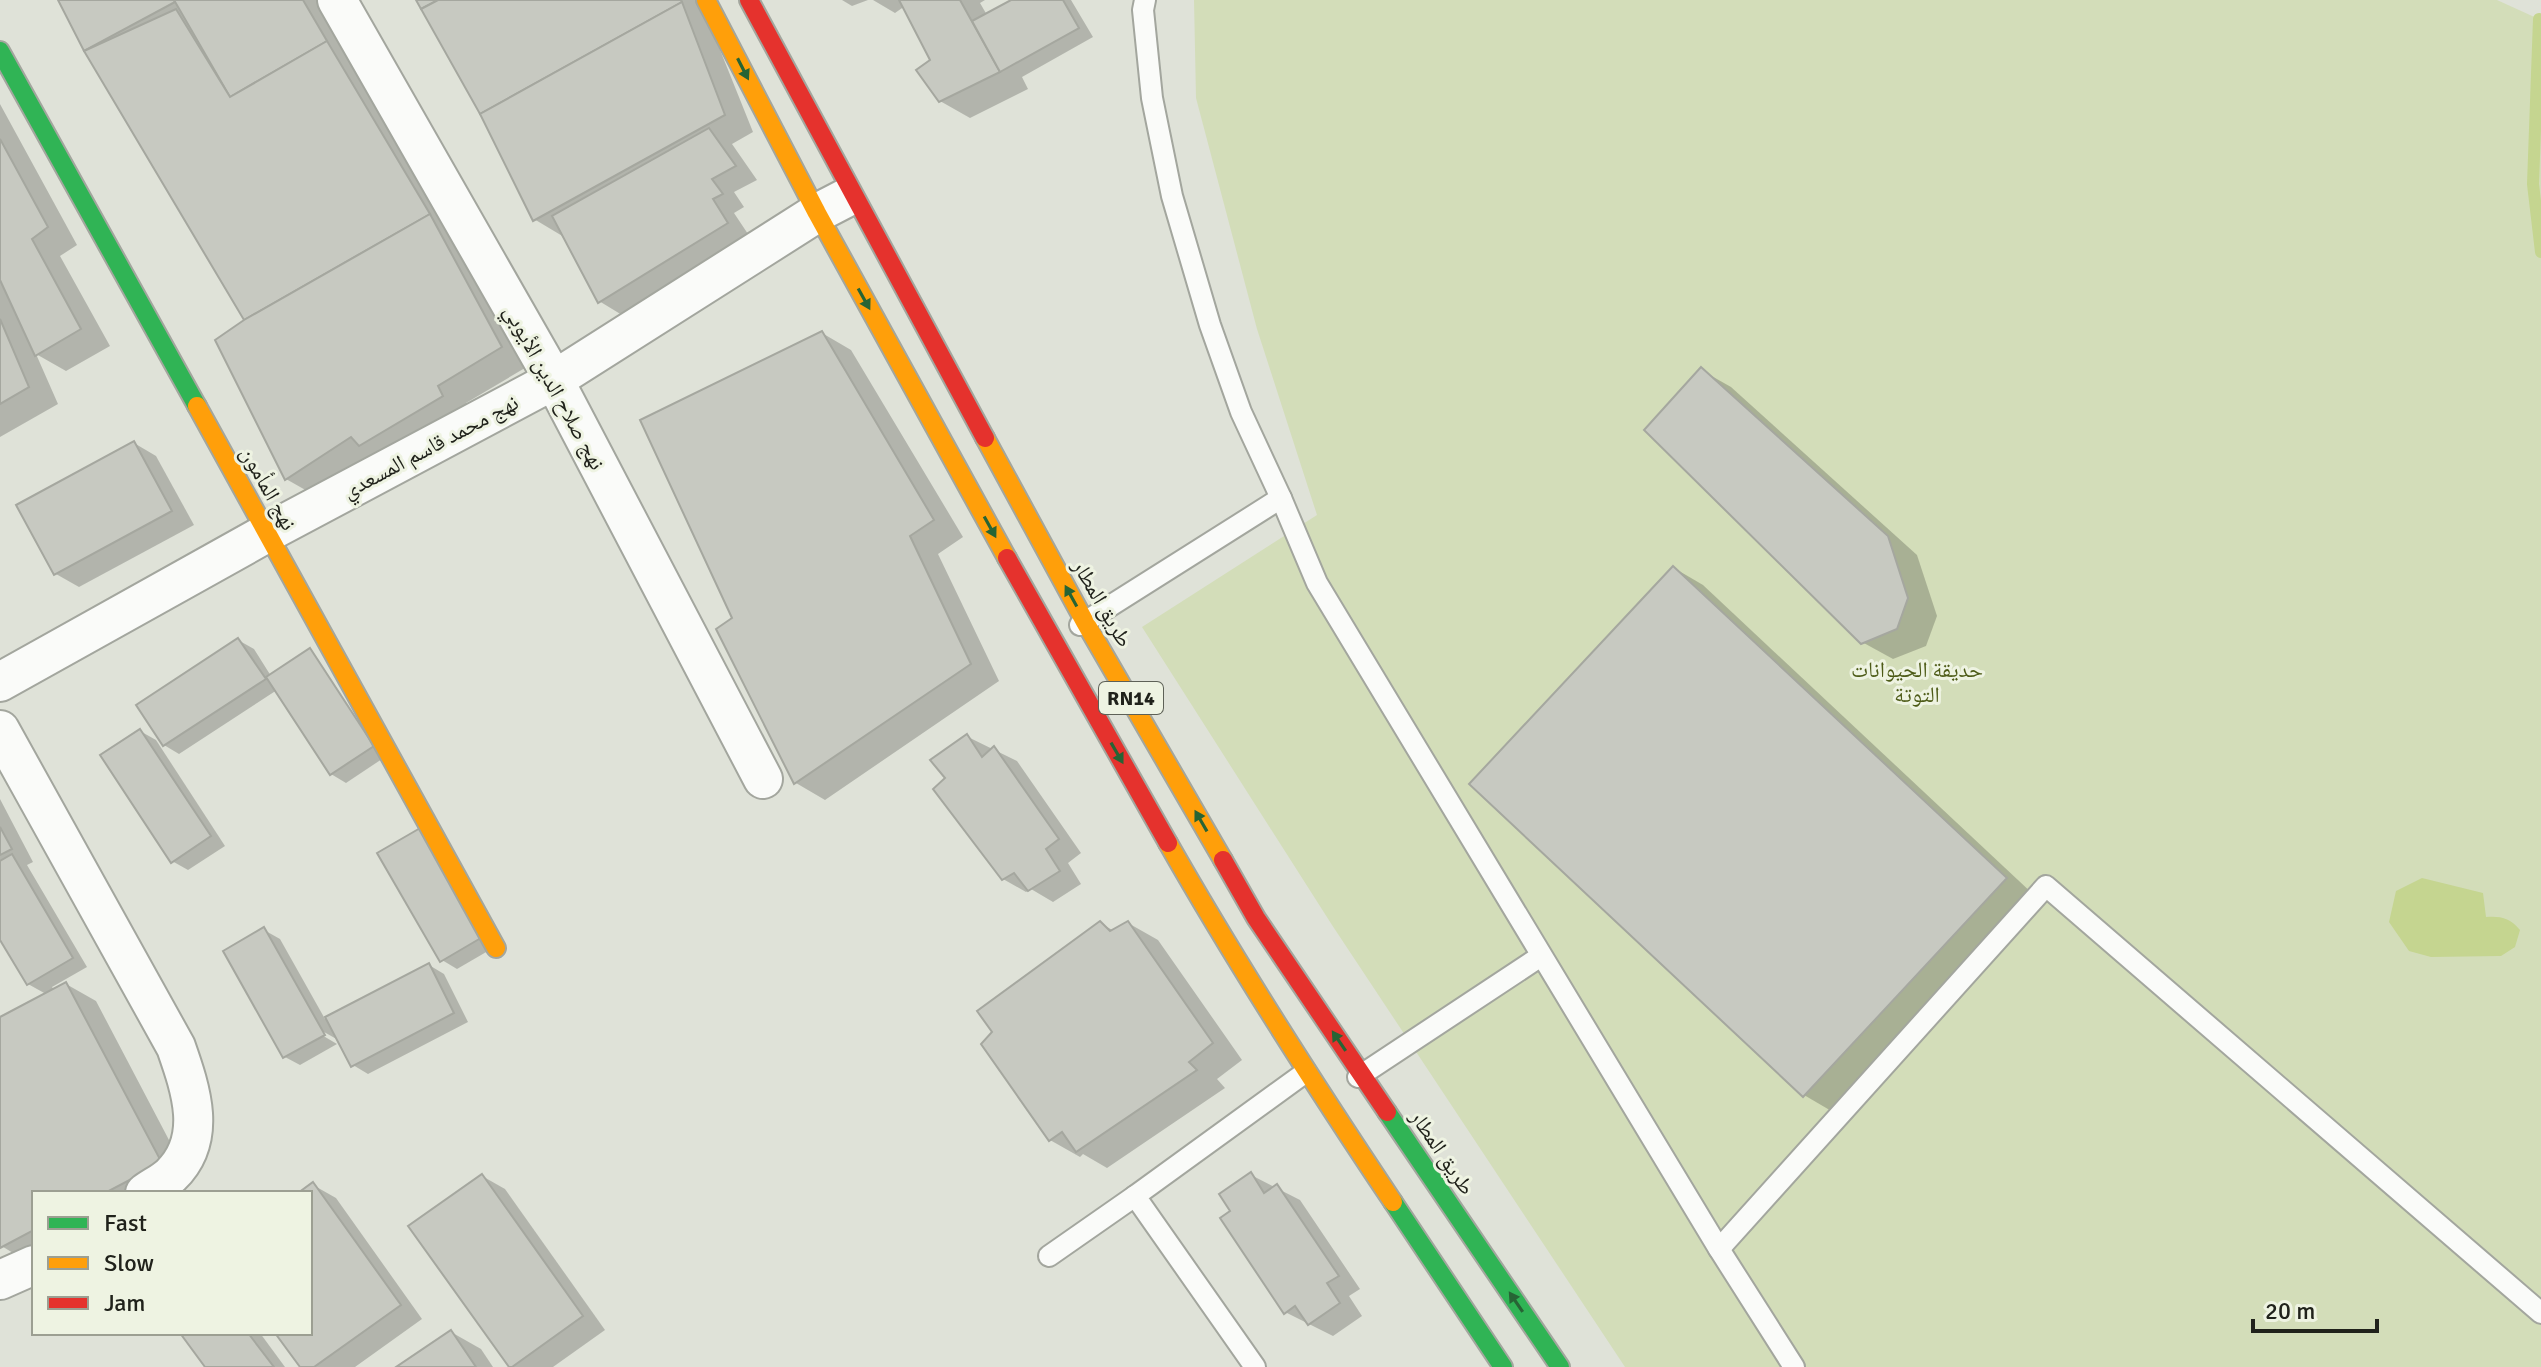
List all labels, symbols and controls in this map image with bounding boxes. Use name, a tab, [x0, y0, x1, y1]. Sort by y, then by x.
one-way arrow	[735, 58, 749, 80]
one-way arrow	[857, 288, 871, 310]
street label: نهج صلاح الدين الأيوبي	[495, 300, 611, 476]
street label: نهج محمد قاسم المسعدي	[338, 389, 525, 507]
street label: نهج المأمون	[235, 442, 303, 535]
one-way arrow	[983, 515, 996, 538]
street label: طريق المطار	[1066, 554, 1138, 652]
one-way arrow	[1064, 584, 1078, 607]
park label: حديقة الحيوانات التوتة	[1851, 656, 1983, 708]
road number: RN14	[1099, 682, 1163, 714]
one-way arrow	[1110, 742, 1124, 765]
one-way arrow	[1194, 810, 1208, 832]
one-way arrow	[1332, 1030, 1347, 1051]
street label: طريق المطار	[1404, 1104, 1481, 1200]
legend	[32, 1191, 312, 1335]
text: Fast	[104, 1208, 147, 1238]
text: Slow	[104, 1248, 154, 1278]
scale bar	[2253, 1283, 2377, 1333]
text: Jam	[104, 1288, 145, 1318]
one-way arrow	[1509, 1292, 1524, 1313]
text: 20 m	[2265, 1296, 2315, 1326]

